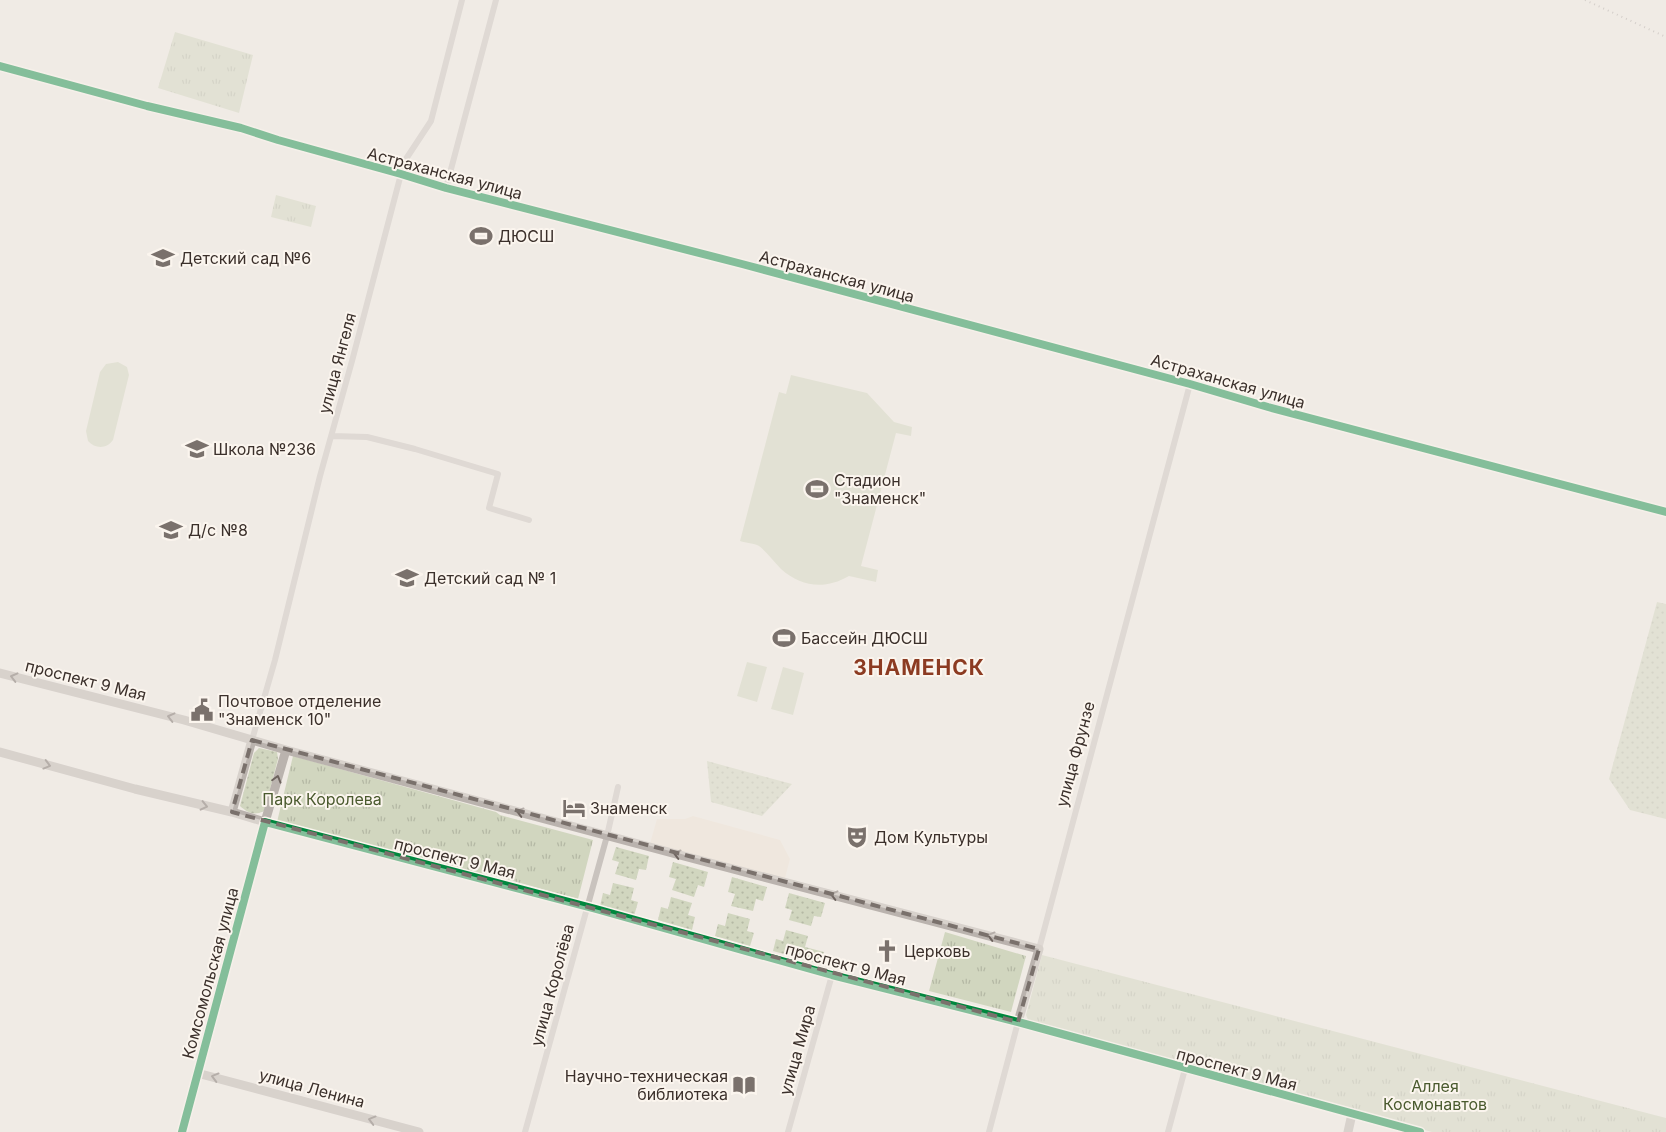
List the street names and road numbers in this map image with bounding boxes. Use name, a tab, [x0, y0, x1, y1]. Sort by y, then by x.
street label: Астраханская улица	[365, 143, 525, 203]
street label: Астраханская улица	[757, 246, 917, 306]
street label: улица Янгеля	[314, 310, 360, 416]
street label: Астраханская улица	[1149, 349, 1307, 413]
street label: проспект 9 Мая	[23, 655, 149, 705]
street label: улица Фрунзе	[1051, 699, 1099, 809]
street label: проспект 9 Мая	[392, 833, 518, 883]
street label: Комсомольская улица	[178, 885, 242, 1061]
street label: улица Королёва	[526, 922, 578, 1048]
street label: проспект 9 Мая	[784, 938, 908, 990]
street label: улица Мира	[775, 1003, 819, 1097]
street label: проспект 9 Мая	[1175, 1043, 1299, 1095]
street label: улица Ленина	[257, 1064, 367, 1112]

